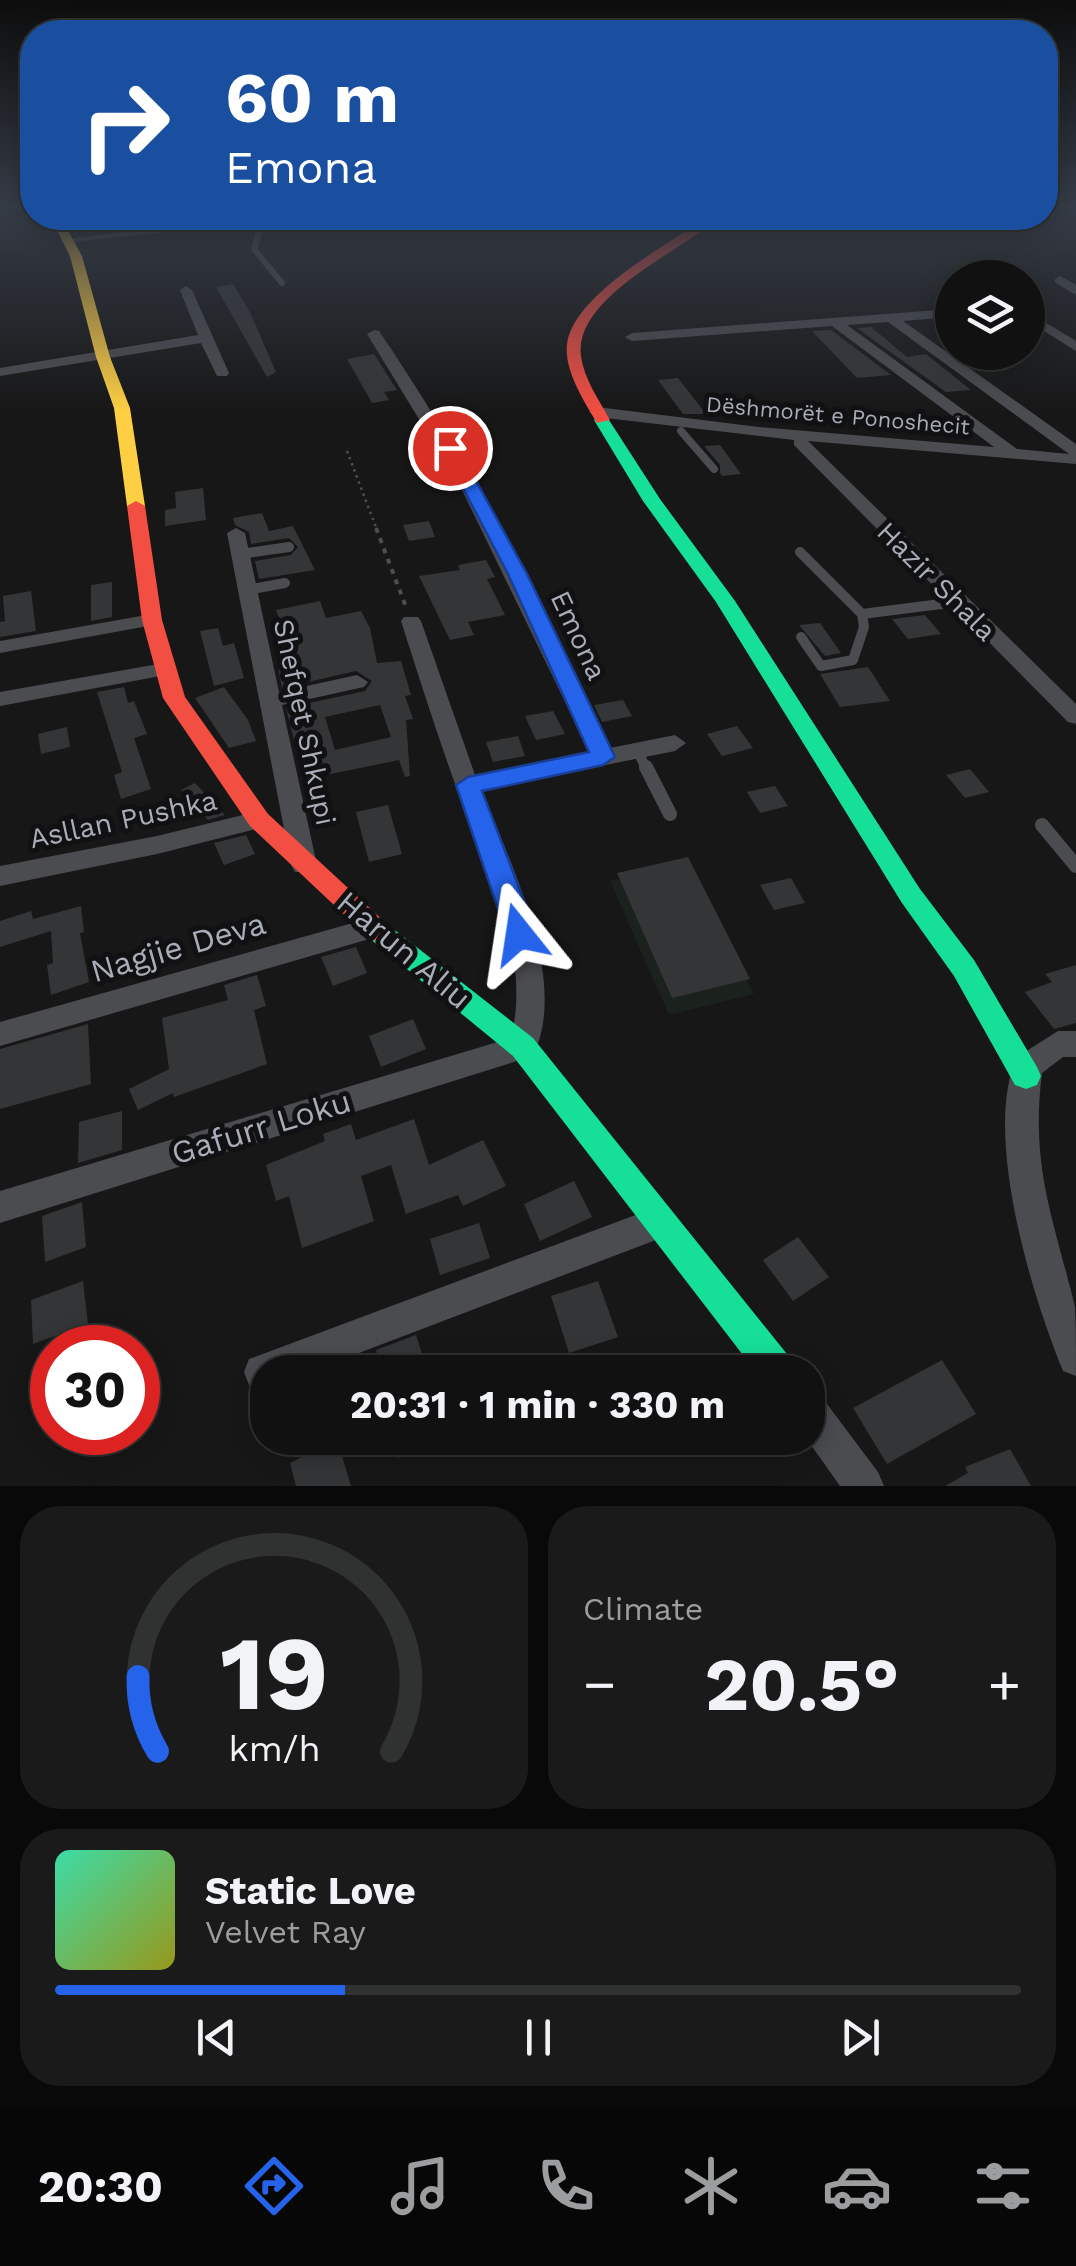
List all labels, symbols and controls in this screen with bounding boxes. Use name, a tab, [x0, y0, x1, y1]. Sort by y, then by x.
text: 60 m	[225, 57, 399, 139]
icon: right	[60, 60, 190, 190]
text: Emona	[225, 141, 377, 194]
map controls	[935, 260, 1045, 370]
button: layers	[935, 260, 1045, 370]
street label: Dëshmorët e Ponoshecit	[705, 392, 971, 439]
pin	[408, 406, 493, 491]
icon: arrive	[423, 421, 478, 476]
street label: Hazir Shala	[870, 515, 1003, 648]
street label: Emona	[544, 585, 614, 685]
street label: Shefqet Shkupi	[267, 616, 342, 828]
street label: Asllan Pushka	[26, 783, 220, 855]
position arrow	[467, 882, 571, 986]
street label: Harun Aliu	[329, 883, 479, 1017]
street label: Nagjie Deva	[86, 904, 270, 990]
street label: Gafurr Loku	[167, 1082, 355, 1172]
speed limit sign: 30	[30, 1325, 160, 1455]
text: 20:31 · 1 min · 330 m	[350, 1383, 725, 1427]
text: Climate	[583, 1590, 703, 1628]
text: 19	[220, 1612, 328, 1734]
text: 20.5°	[705, 1640, 899, 1728]
text: −	[583, 1652, 616, 1716]
text: +	[988, 1652, 1021, 1716]
text: km/h	[228, 1728, 320, 1770]
text: Static Love	[205, 1869, 416, 1913]
text: Velvet Ray	[205, 1913, 366, 1951]
icon: previous	[189, 2010, 244, 2065]
icon: pause	[511, 2010, 566, 2065]
icon: next	[833, 2010, 888, 2065]
icon: directions	[239, 2151, 309, 2221]
icon: music	[385, 2151, 455, 2221]
icon: phone	[531, 2151, 601, 2221]
icon: climate	[676, 2151, 746, 2221]
icon: car	[822, 2151, 892, 2221]
icon: filters	[968, 2151, 1038, 2221]
text: 20:30	[38, 2160, 163, 2213]

